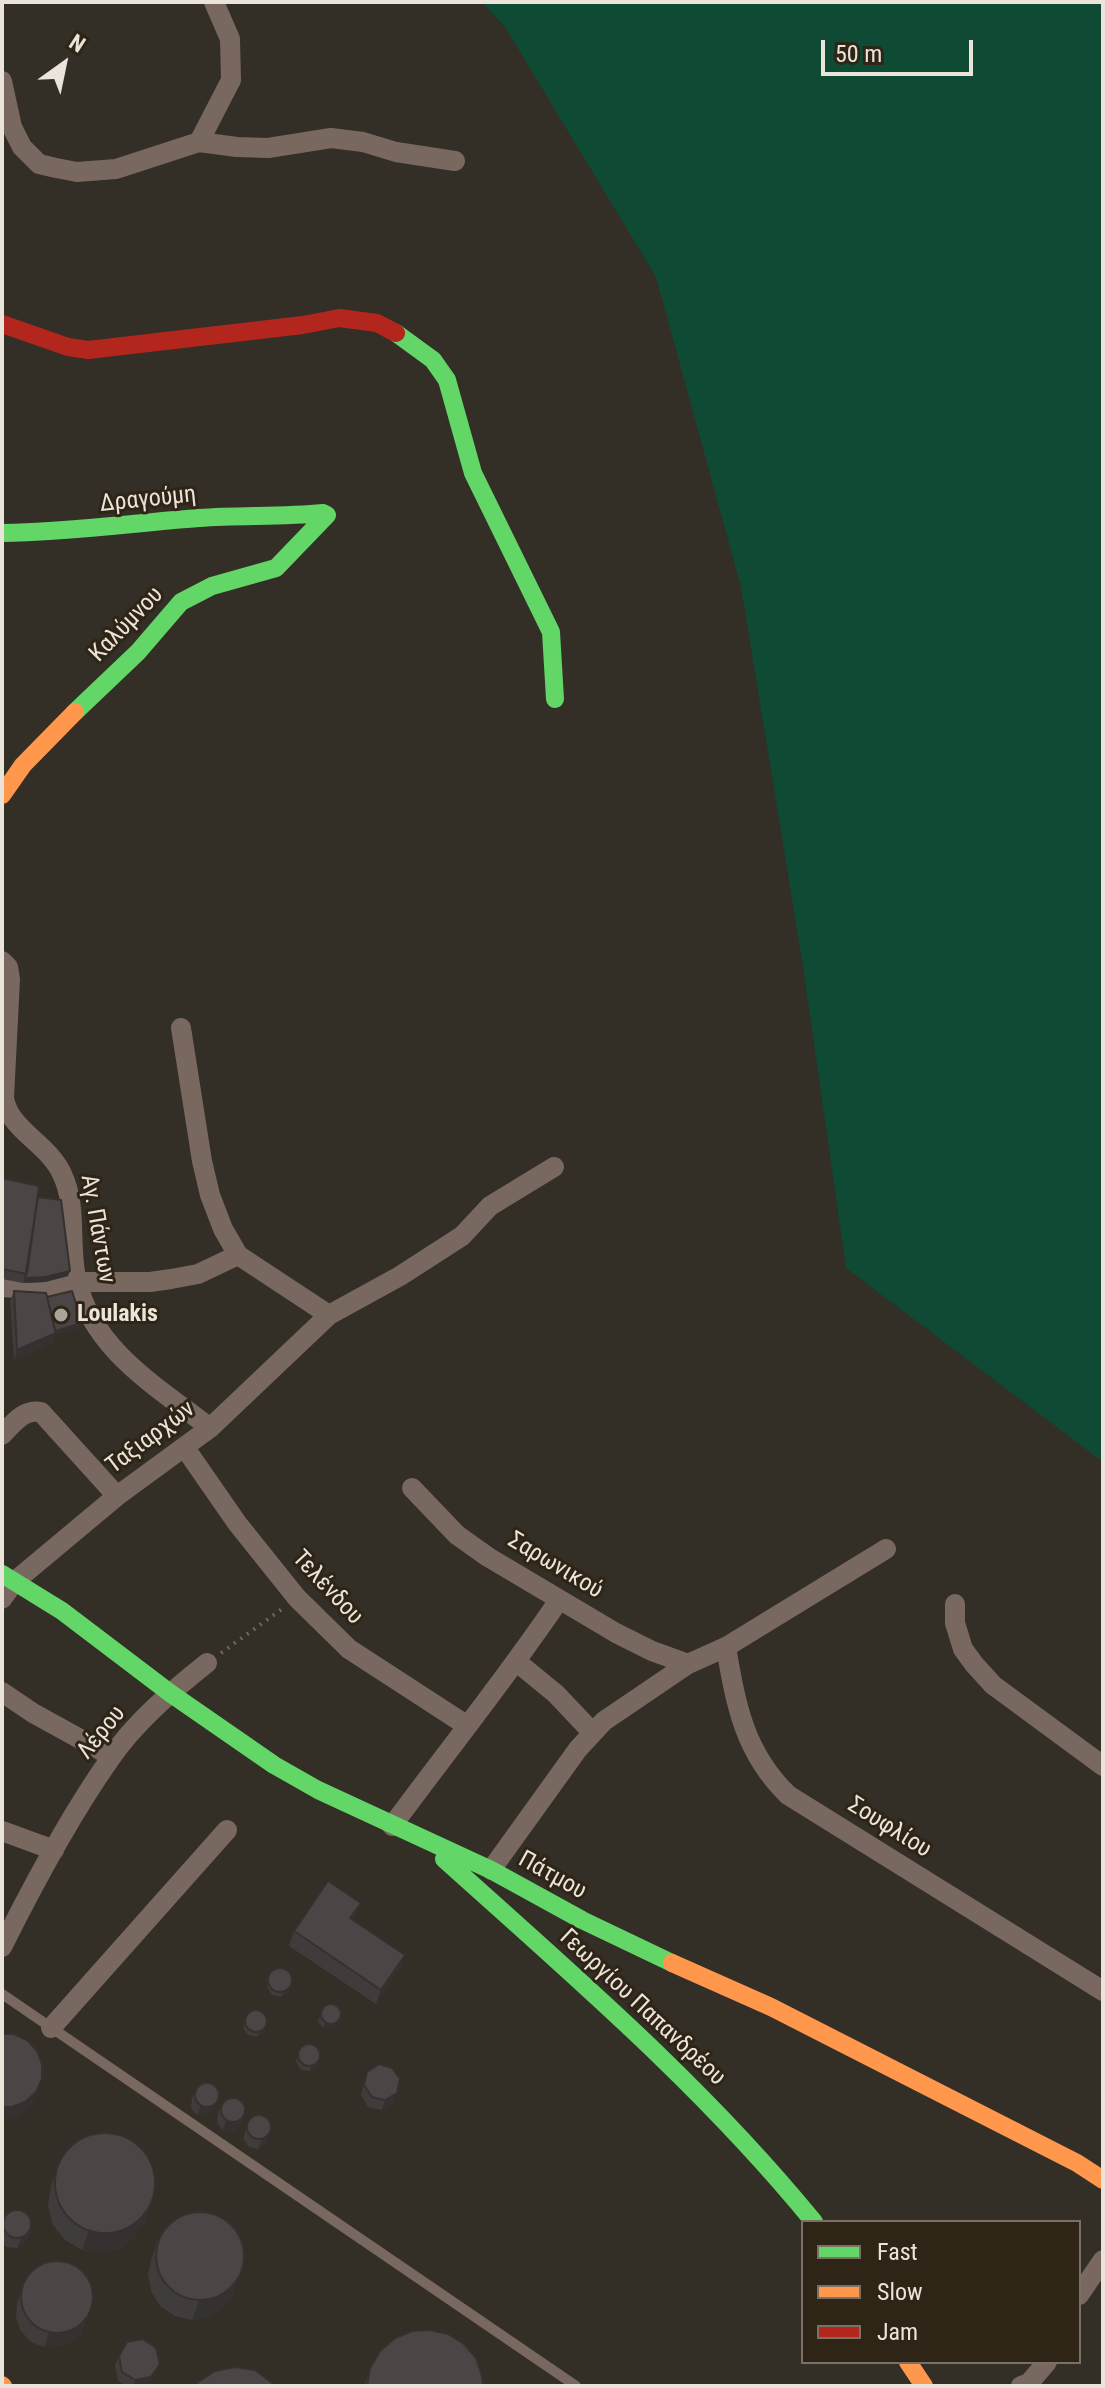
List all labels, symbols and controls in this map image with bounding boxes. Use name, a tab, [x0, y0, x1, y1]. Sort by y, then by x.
north arrow	[24, 24, 104, 104]
scale bar	[825, 24, 977, 74]
text: N	[65, 29, 90, 58]
text: 50 m	[835, 40, 882, 68]
street label: Δραγούμη	[98, 481, 198, 519]
street label: Καλύμνου	[84, 581, 170, 669]
street label: Αγ. Πάντων	[73, 1172, 121, 1286]
place label: Loulakis	[77, 1301, 158, 1329]
marker: Loulakis	[52, 1306, 70, 1324]
street label: Ταξιαρχών	[101, 1395, 201, 1481]
street label: Σαρωνικού	[502, 1526, 608, 1606]
street label: Τελένδου	[285, 1545, 369, 1631]
street label: Λέρου	[72, 1700, 132, 1766]
street label: Σουφλίου	[842, 1791, 936, 1865]
street label: Πάτμου	[513, 1846, 591, 1906]
street label: Γεωργίου Παπανδρέου	[553, 1924, 731, 2092]
legend	[801, 2220, 1081, 2364]
text: Fast	[877, 2238, 918, 2266]
text: Slow	[877, 2278, 923, 2306]
text: Jam	[877, 2318, 918, 2346]

